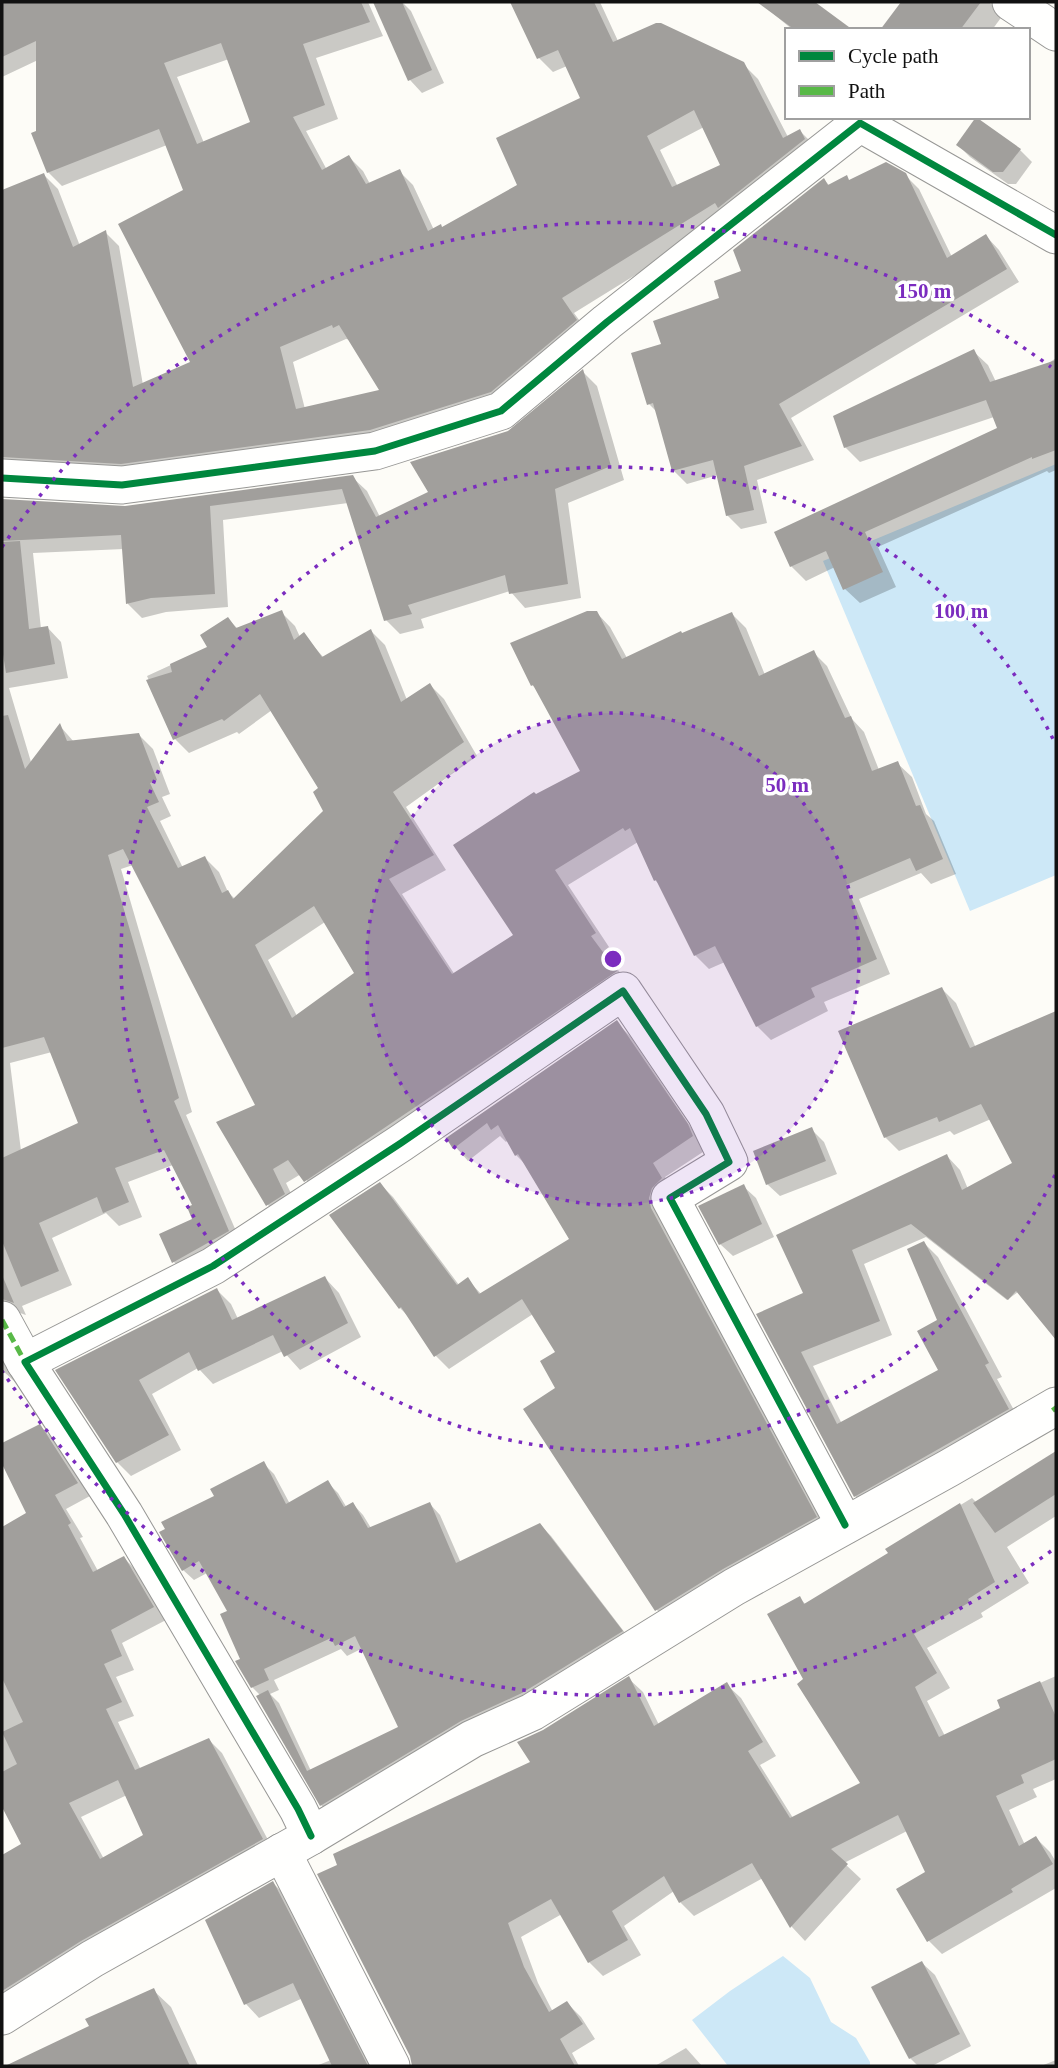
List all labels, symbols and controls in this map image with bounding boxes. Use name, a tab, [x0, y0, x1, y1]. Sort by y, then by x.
legend	[785, 28, 1030, 119]
text: Cycle path	[848, 44, 939, 68]
text: Path	[848, 79, 886, 103]
text: 150 m	[897, 279, 952, 303]
text: 100 m	[934, 599, 989, 623]
text: 50 m	[765, 773, 809, 797]
centre of rings	[601, 947, 625, 971]

